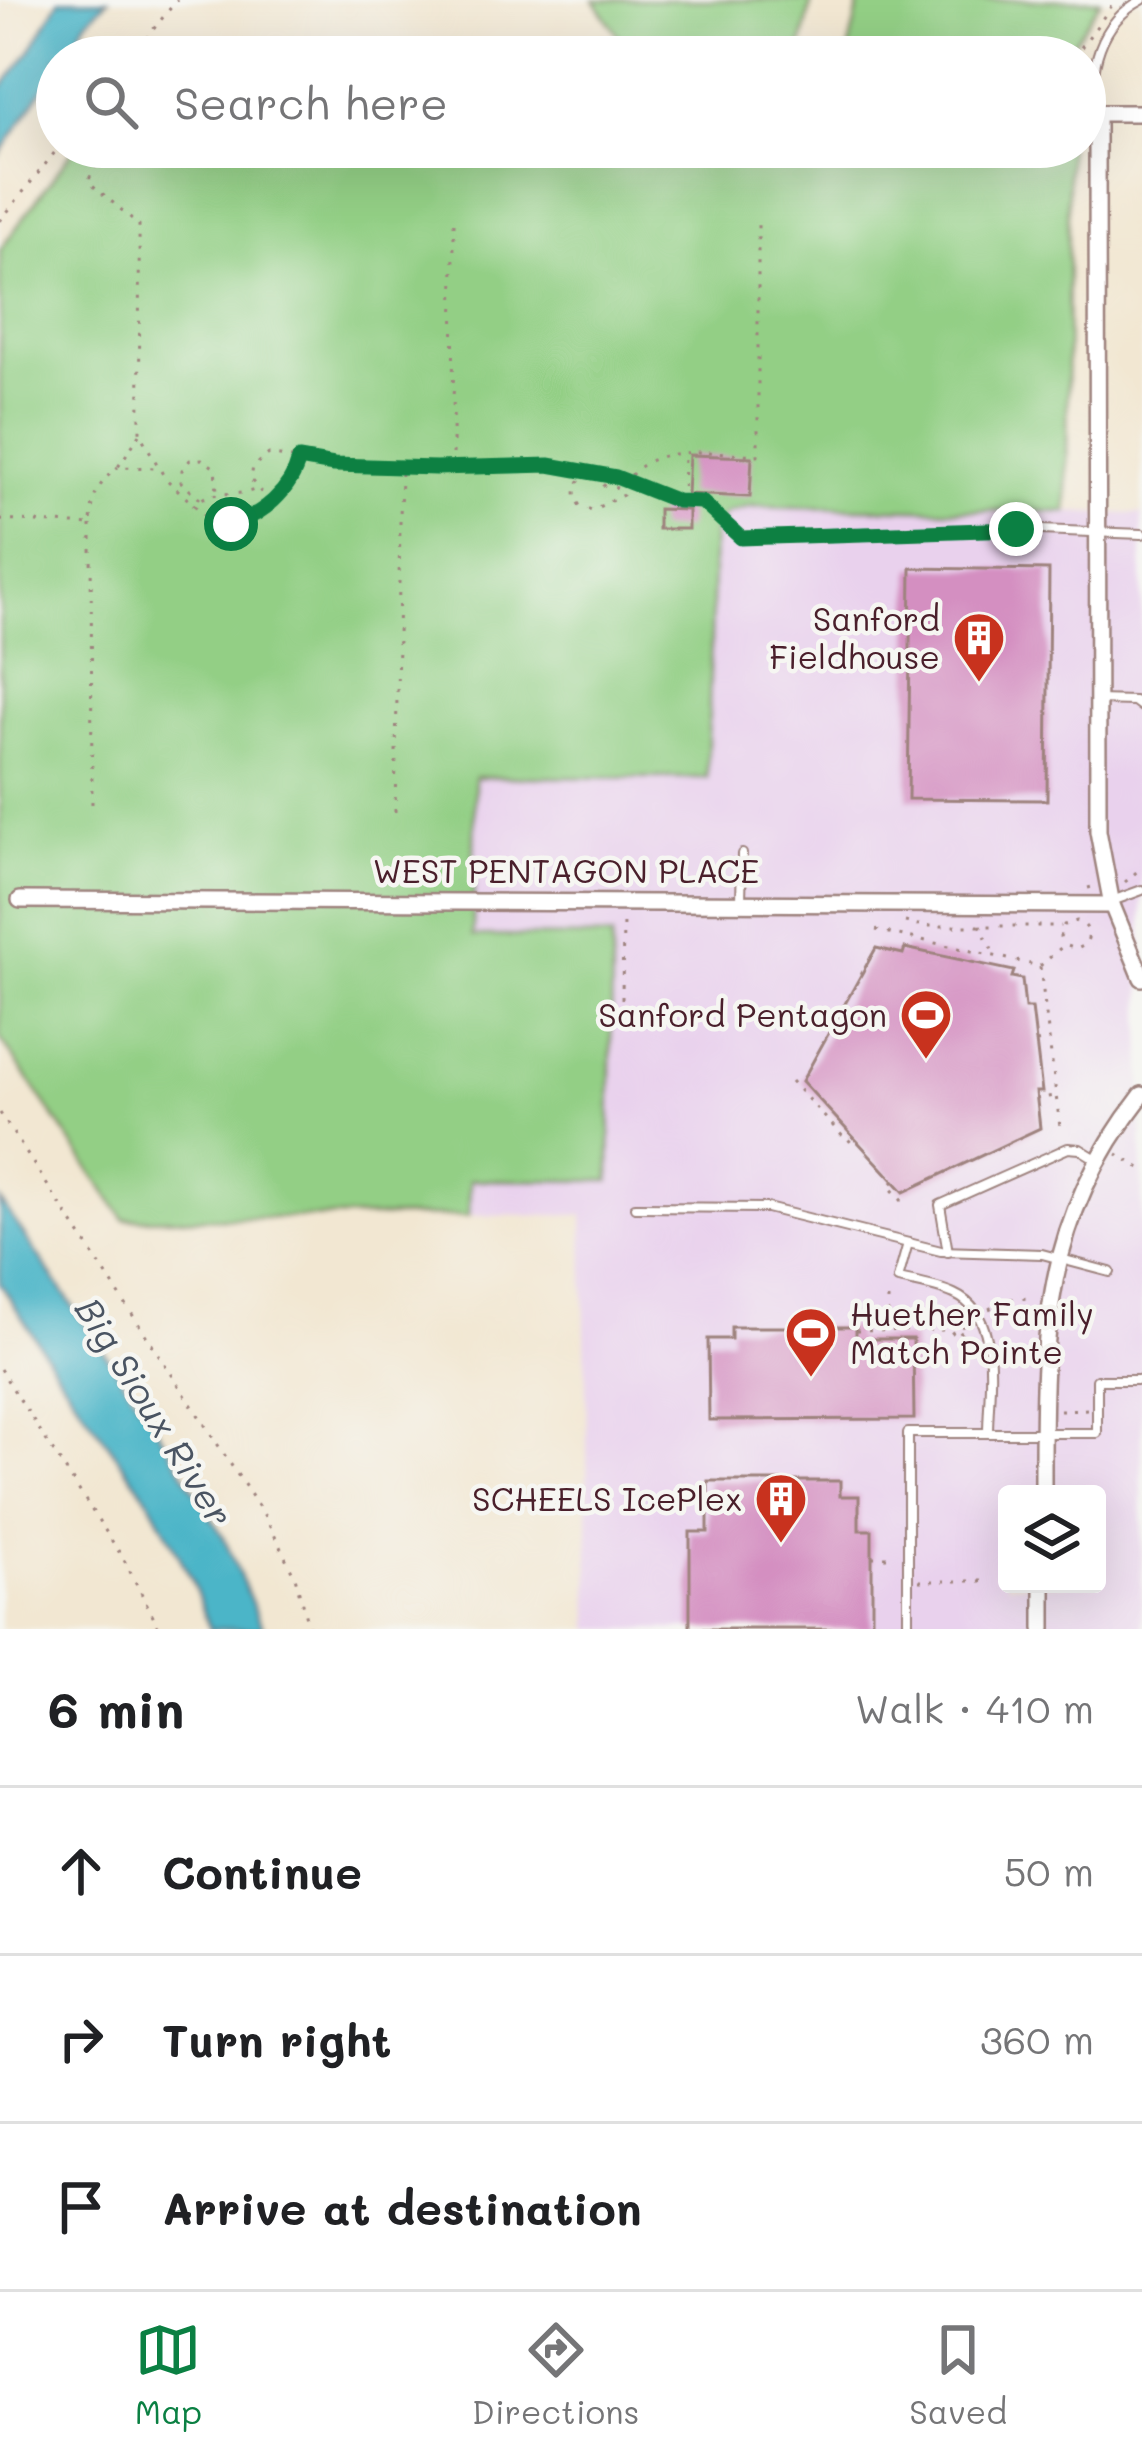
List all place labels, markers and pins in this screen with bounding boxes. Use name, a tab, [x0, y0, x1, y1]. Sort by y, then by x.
place label: Sanford Fieldhouse	[769, 596, 940, 677]
building icon: Sanford Fieldhouse	[951, 610, 1007, 684]
sports icon: Sanford Pentagon	[898, 987, 954, 1061]
place label: Sanford Pentagon	[598, 992, 887, 1035]
place label: Huether Family Match Pointe	[850, 1291, 1094, 1372]
sports icon: Huether Family Match Pointe	[783, 1305, 839, 1379]
building icon: SCHEELS IcePlex	[753, 1471, 809, 1545]
place label: SCHEELS IcePlex	[472, 1476, 742, 1519]

